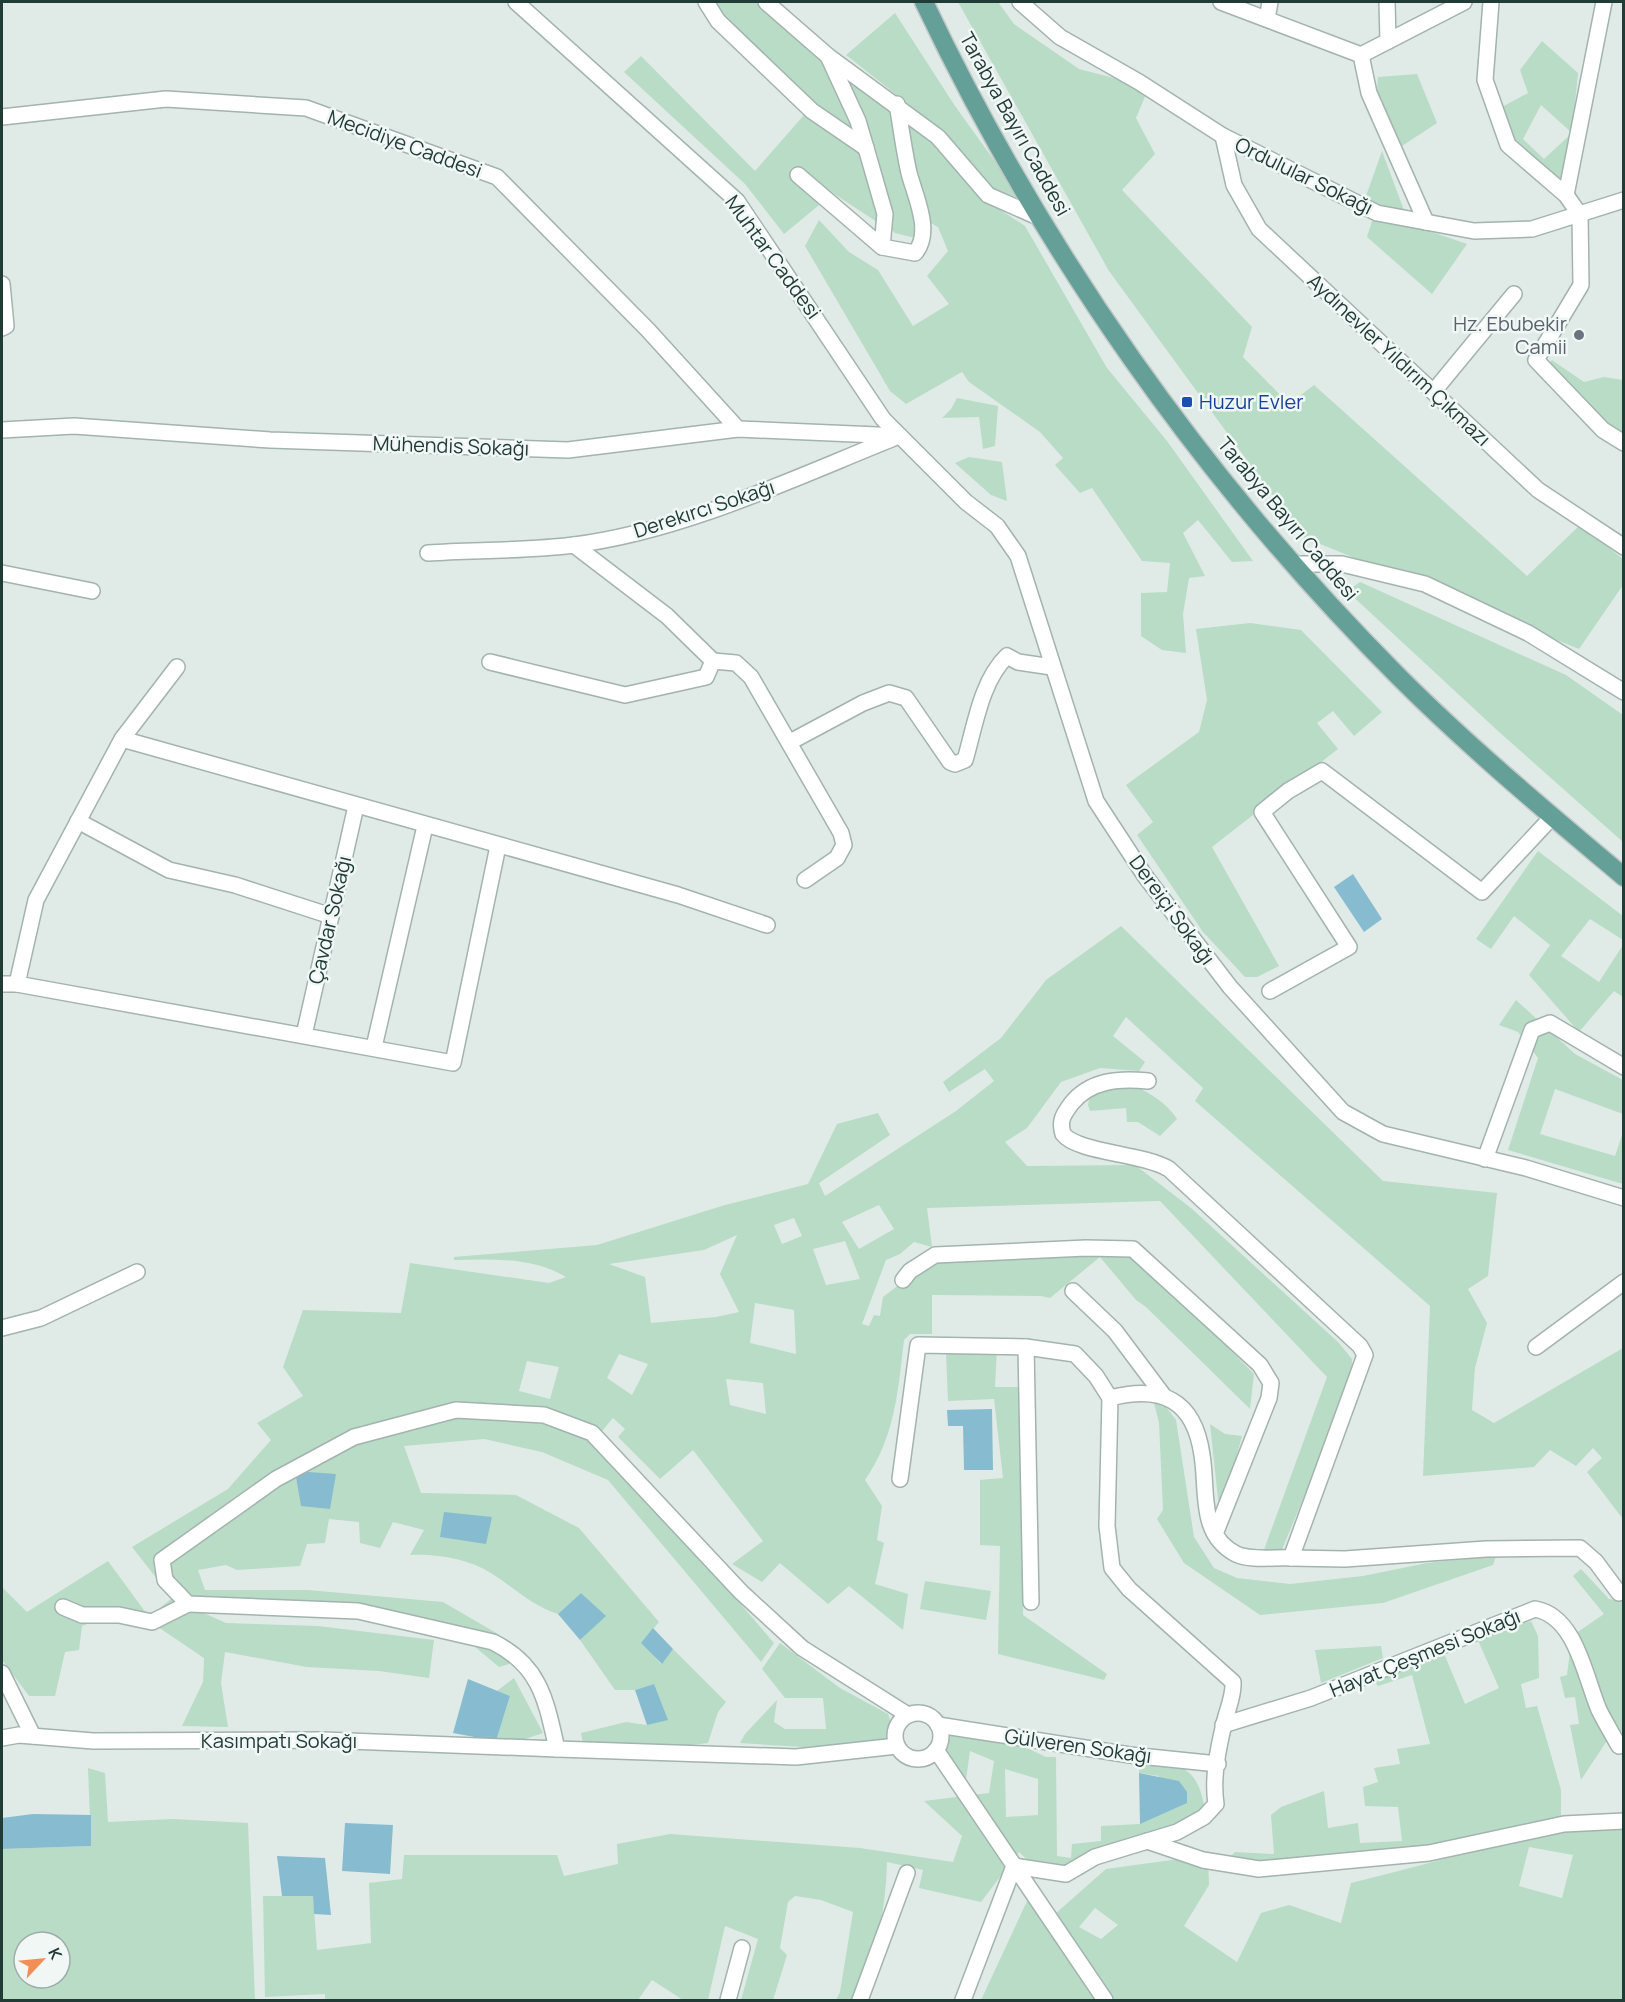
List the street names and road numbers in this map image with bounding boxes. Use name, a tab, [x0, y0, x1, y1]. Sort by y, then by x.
street label: Tarabya Bayırı Caddesi	[954, 27, 1077, 220]
street label: Mecidiye Caddesi	[324, 103, 486, 184]
street label: Ordulular Sokağı	[1231, 130, 1378, 221]
street label: Muhtar Caddesi	[719, 189, 827, 324]
street label: Aydınevler Yıldırım Çıkmazı	[1302, 268, 1497, 452]
street label: Mühendis Sokağı	[372, 429, 530, 462]
street label: Tarabya Bayırı Caddesi	[1212, 431, 1365, 606]
street label: Derekırcı Sokağı	[630, 473, 778, 544]
street label: Dereiçi Sokağı	[1123, 849, 1221, 970]
street label: Çavdar Sokağı	[302, 853, 357, 987]
street label: Hayat Çeşmesi Sokağı	[1325, 1602, 1524, 1703]
street label: Gülveren Sokağı	[1003, 1722, 1153, 1769]
street label: Kasımpatı Sokağı	[201, 1727, 357, 1754]

